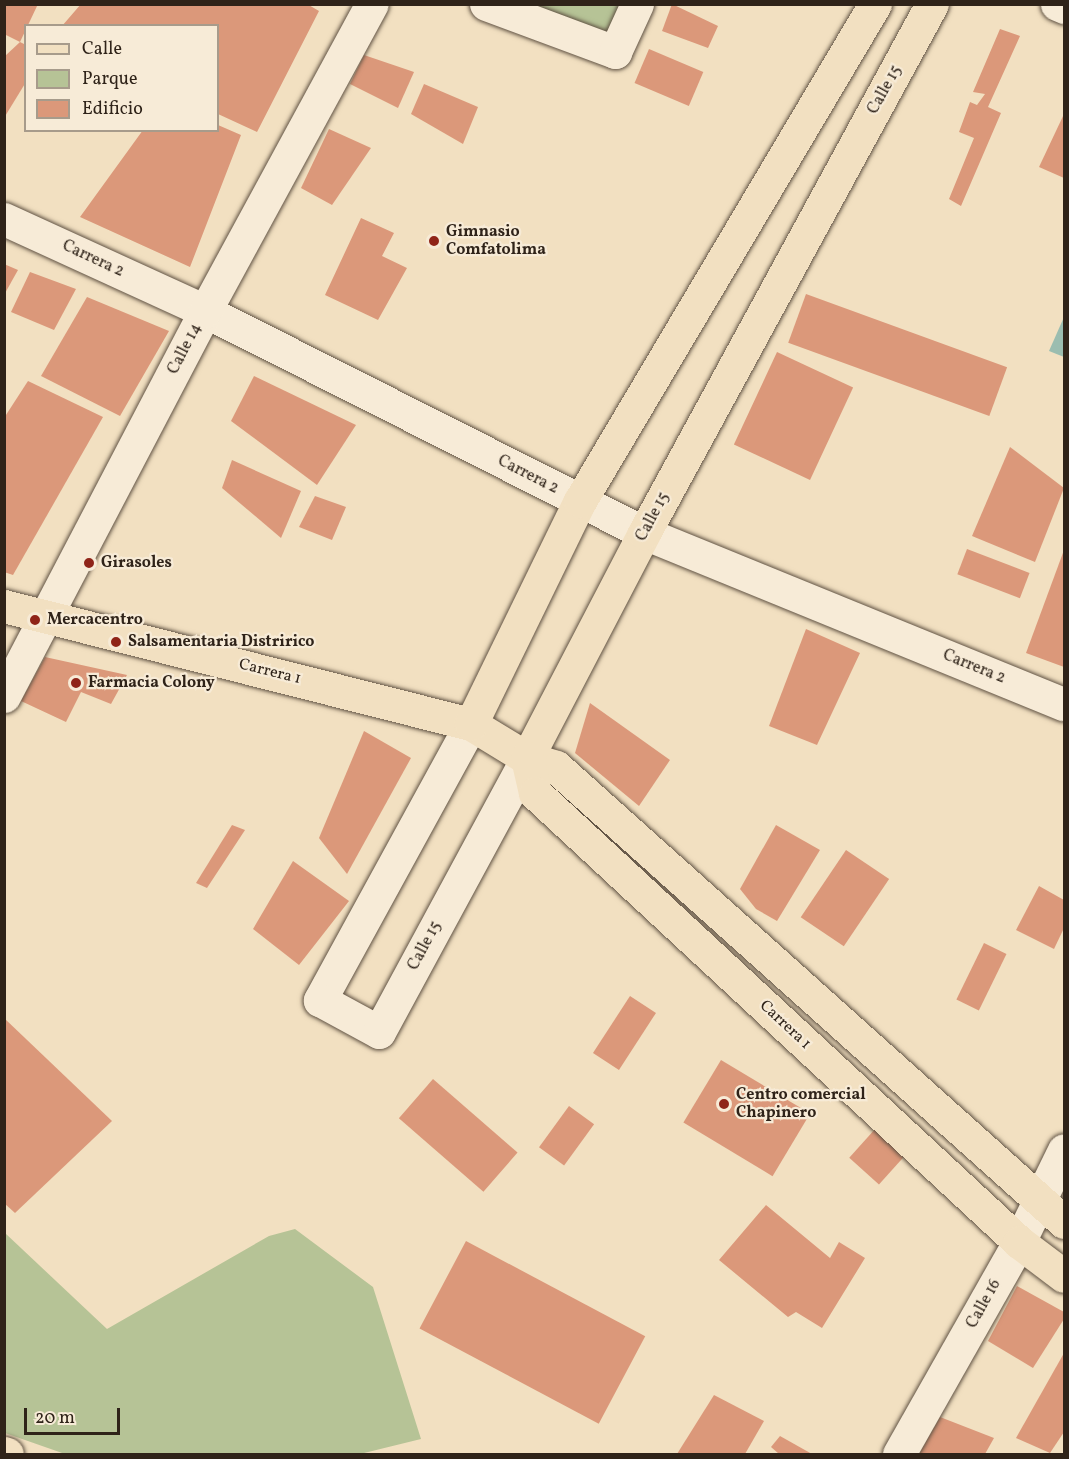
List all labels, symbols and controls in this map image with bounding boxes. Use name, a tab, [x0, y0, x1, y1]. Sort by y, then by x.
legend	[24, 24, 219, 132]
text: Calle	[82, 37, 122, 62]
street label: Calle 15	[864, 62, 906, 118]
text: Parque	[82, 67, 137, 92]
text: Edificio	[82, 97, 143, 122]
place label: Gimnasio Comfatolima	[446, 222, 546, 260]
marker: Gimnasio Comfatolima	[427, 234, 441, 248]
street label: Carrera 2	[59, 236, 127, 282]
street label: Calle 14	[164, 320, 206, 378]
street label: Carrera 2	[494, 451, 562, 499]
street label: Calle 15	[632, 489, 674, 545]
place label: Girasoles	[101, 553, 172, 573]
marker: Girasoles	[82, 556, 96, 570]
place label: Mercacentro	[47, 610, 143, 630]
marker: Mercacentro	[28, 613, 42, 627]
place label: Salsamentaria Distririco	[128, 632, 314, 652]
marker: Salsamentaria Distririco	[109, 635, 123, 649]
street label: Carrera 2	[940, 646, 1008, 688]
street label: Carrera 1	[237, 655, 303, 689]
place label: Farmacia Colony	[88, 673, 215, 693]
marker: Farmacia Colony	[69, 676, 83, 690]
street label: Calle 15	[404, 918, 446, 974]
street label: Carrera 1	[755, 996, 815, 1054]
place label: Centro comercial Chapinero	[736, 1085, 866, 1123]
marker: Centro comercial Chapinero	[717, 1097, 731, 1111]
street label: Calle 16	[963, 1276, 1005, 1332]
scale bar	[27, 1396, 123, 1434]
text: 20 m	[35, 1406, 75, 1431]

